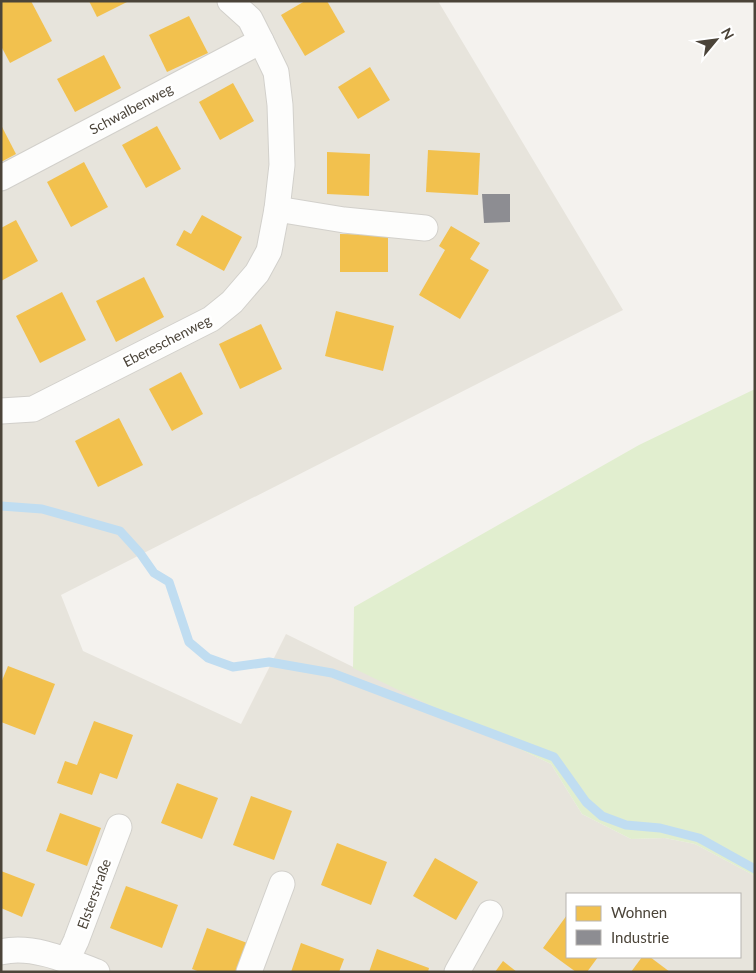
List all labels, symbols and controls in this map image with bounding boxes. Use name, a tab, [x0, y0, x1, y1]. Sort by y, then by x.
north arrow	[691, 15, 741, 65]
text: N	[718, 25, 738, 42]
street label: Schwalbenweg	[86, 80, 175, 138]
street label: Ebereschenweg	[120, 311, 214, 370]
street label: Elsterstraße	[73, 856, 114, 931]
legend	[566, 893, 741, 958]
text: Wohnen	[611, 903, 667, 921]
text: Industrie	[611, 928, 669, 946]

